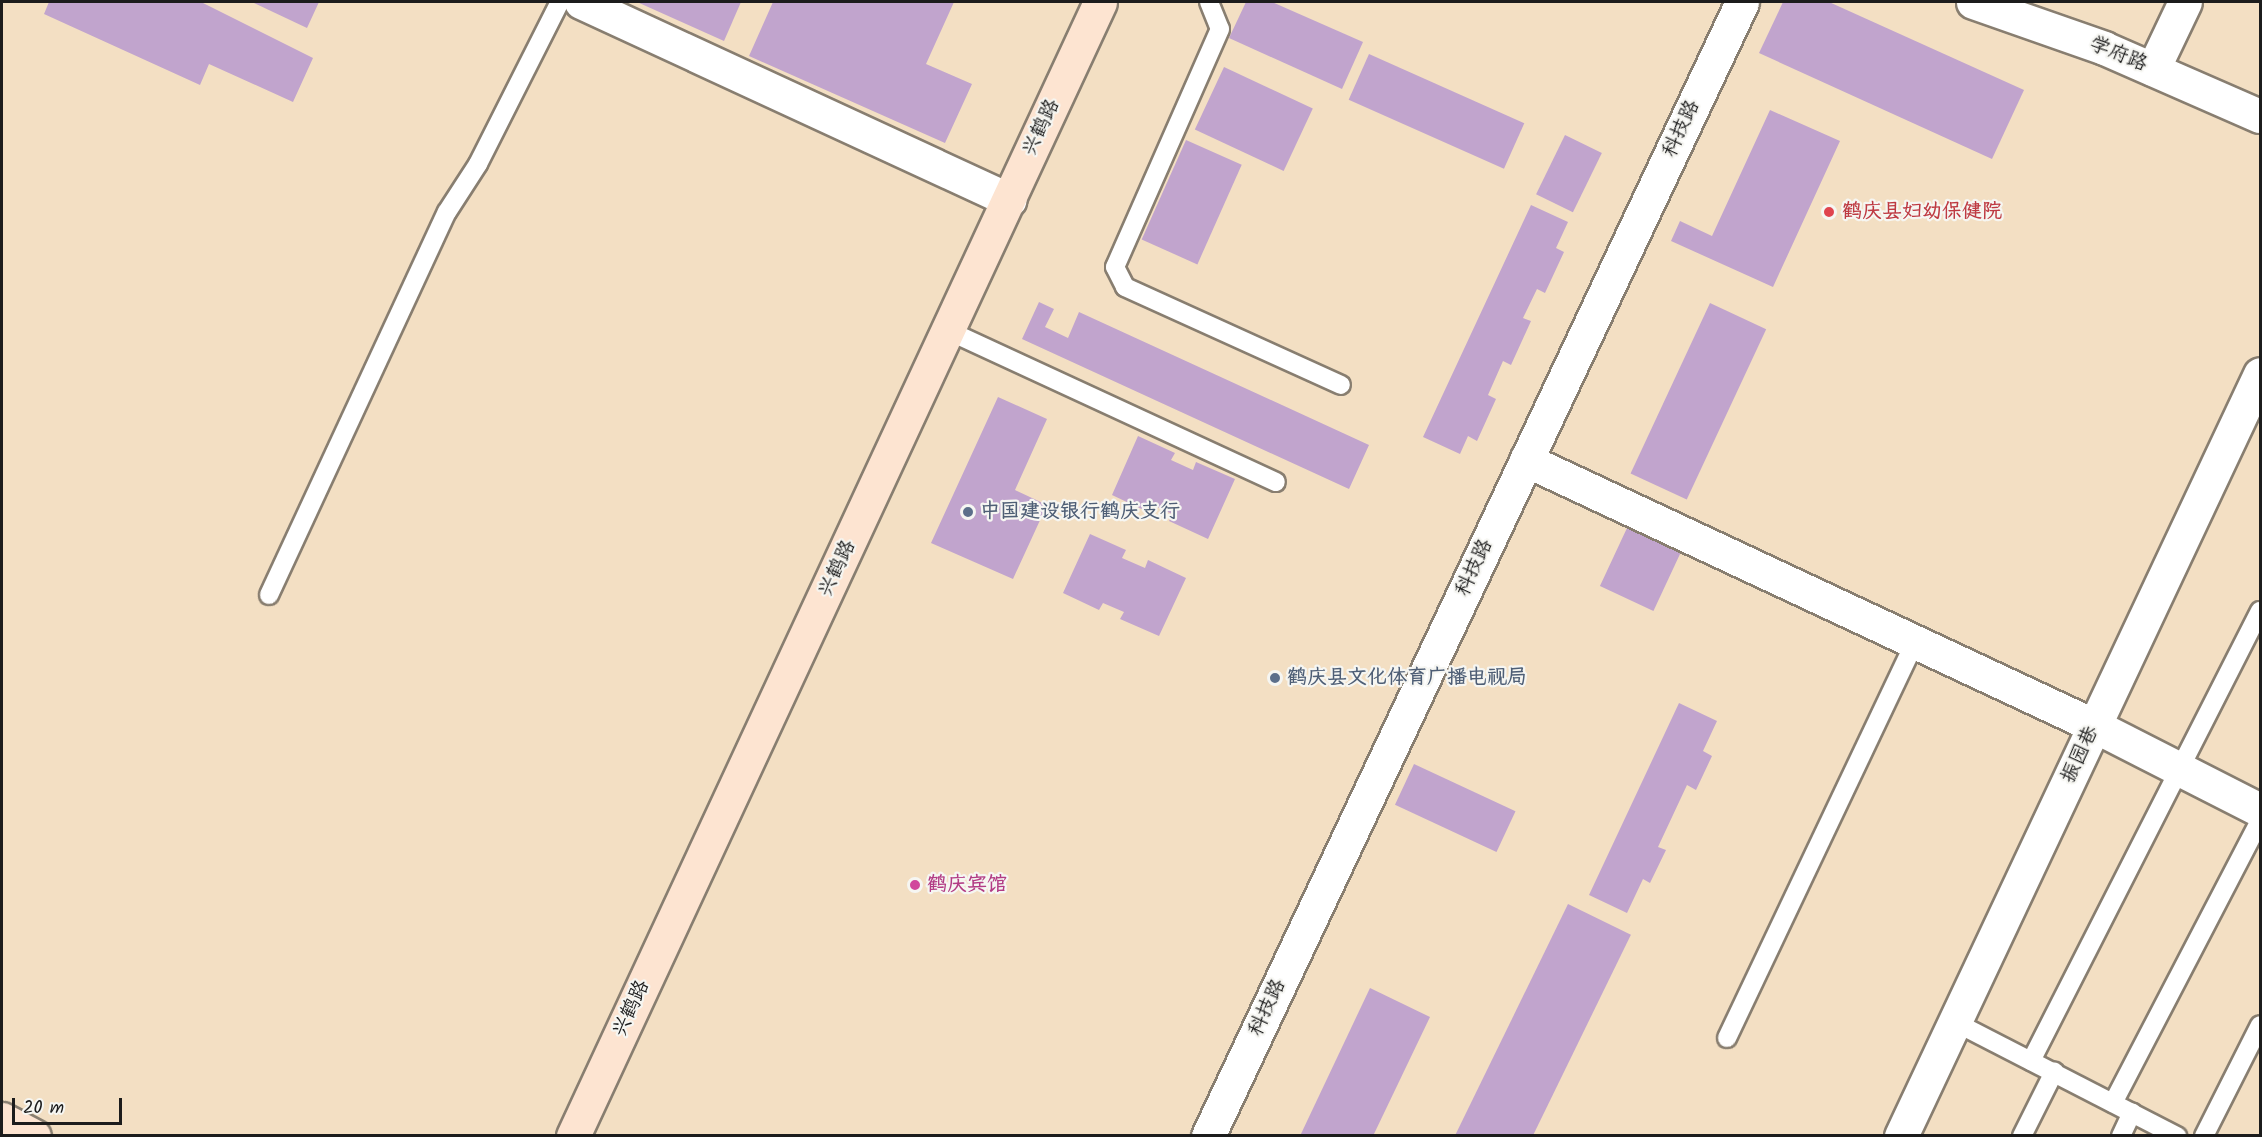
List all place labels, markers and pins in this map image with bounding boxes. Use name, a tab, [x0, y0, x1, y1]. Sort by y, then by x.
place label: 鹤庆县妇幼保健院	[1842, 200, 2002, 224]
marker: 鹤庆县妇幼保健院	[1820, 203, 1838, 221]
place label: 中国建设银行鹤庆支行	[980, 500, 1180, 524]
marker: 中国建设银行鹤庆支行	[961, 505, 975, 519]
place label: 鹤庆县文化体育广播电视局	[1287, 666, 1527, 690]
marker: 鹤庆县文化体育广播电视局	[1268, 671, 1282, 685]
place label: 鹤庆宾馆	[927, 873, 1007, 897]
marker: 鹤庆宾馆	[908, 878, 922, 892]

